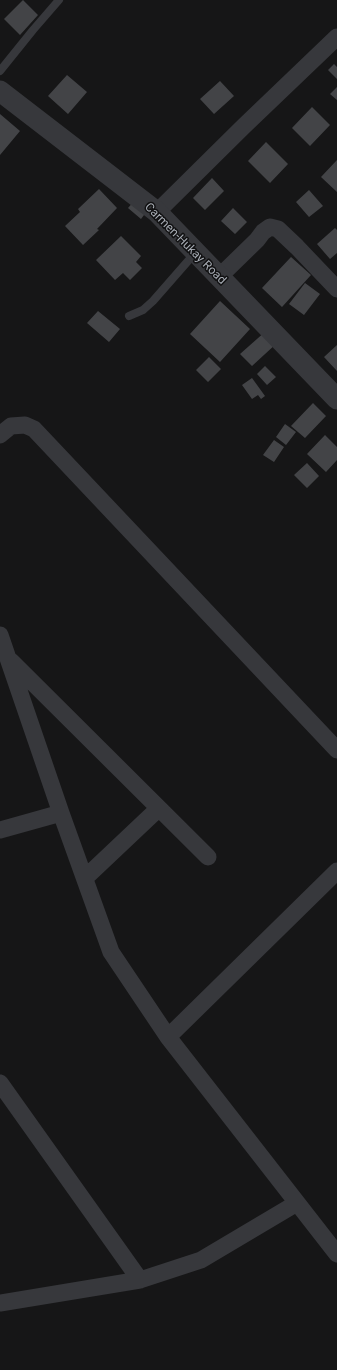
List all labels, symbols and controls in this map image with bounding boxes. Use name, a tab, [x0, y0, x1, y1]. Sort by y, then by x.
street label: Carmen-Hukay Road	[141, 200, 229, 288]

